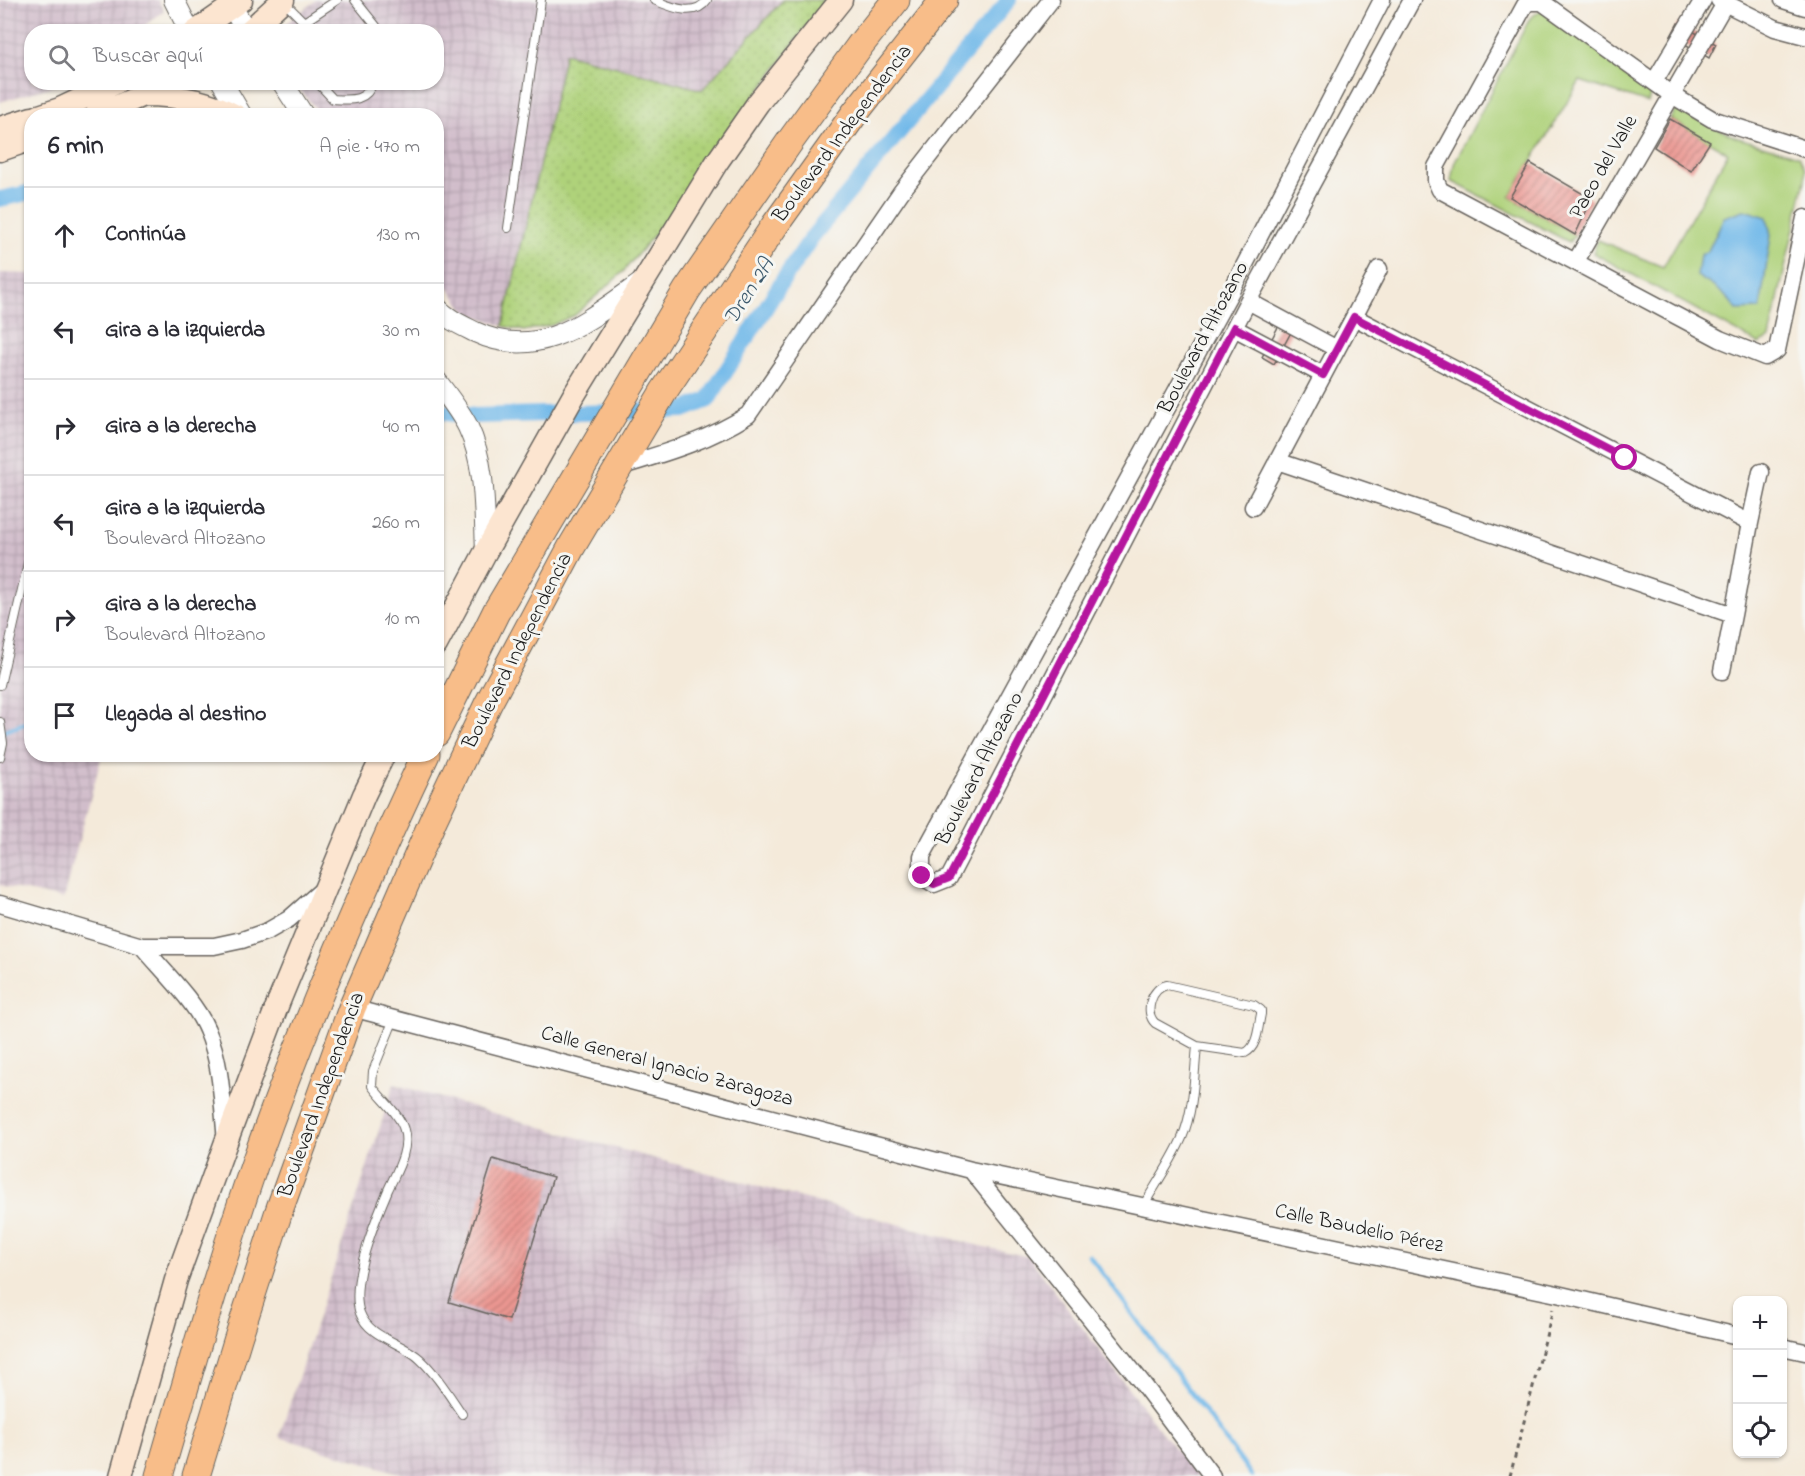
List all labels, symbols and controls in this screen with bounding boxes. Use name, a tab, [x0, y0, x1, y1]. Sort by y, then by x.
search box	[24, 24, 444, 90]
street label: Boulevard Independencia	[765, 38, 920, 230]
icon: search	[45, 41, 78, 74]
text: Buscar aquí	[93, 41, 203, 73]
street label: Paeo del Valle	[1562, 109, 1646, 225]
text: 6 min	[48, 128, 104, 166]
text: A pie · 470 m	[319, 133, 420, 162]
icon: ahead	[48, 219, 81, 252]
text: Continúa	[105, 219, 186, 251]
text: 130 m	[376, 221, 420, 250]
water label: Dren 2A	[717, 251, 784, 332]
street label: Boulevard Altozano	[1151, 256, 1257, 420]
icon: left	[48, 315, 81, 348]
text: Gira a la izquierda	[105, 315, 265, 347]
text: 30 m	[383, 317, 420, 346]
icon: right	[48, 411, 81, 444]
text: Gira a la derecha	[105, 411, 256, 443]
text: 40 m	[383, 413, 420, 442]
route start	[1611, 444, 1637, 470]
text: Gira a la izquierda	[105, 493, 265, 525]
icon: left	[48, 507, 81, 540]
text: 260 m	[372, 509, 420, 538]
text: Boulevard Altozano	[105, 525, 266, 554]
street label: Boulevard Independencia	[455, 548, 581, 755]
text: Gira a la derecha	[105, 589, 256, 621]
icon: right	[48, 603, 81, 636]
text: 10 m	[384, 605, 420, 634]
text: Boulevard Altozano	[105, 621, 266, 650]
street label: Boulevard Altozano	[928, 687, 1032, 852]
icon: arrive	[48, 699, 81, 732]
text: Llegada al destino	[105, 699, 266, 731]
route end	[908, 862, 934, 888]
street label: Boulevard Independencia	[271, 988, 373, 1203]
street label: Calle General Ignacio Zaragoza	[537, 1019, 797, 1117]
street label: Calle Baudelio Pérez	[1272, 1196, 1446, 1262]
map controls	[1733, 1296, 1787, 1458]
button: +	[1733, 1296, 1787, 1350]
button: −	[1733, 1350, 1787, 1404]
button: locate	[1733, 1404, 1787, 1458]

